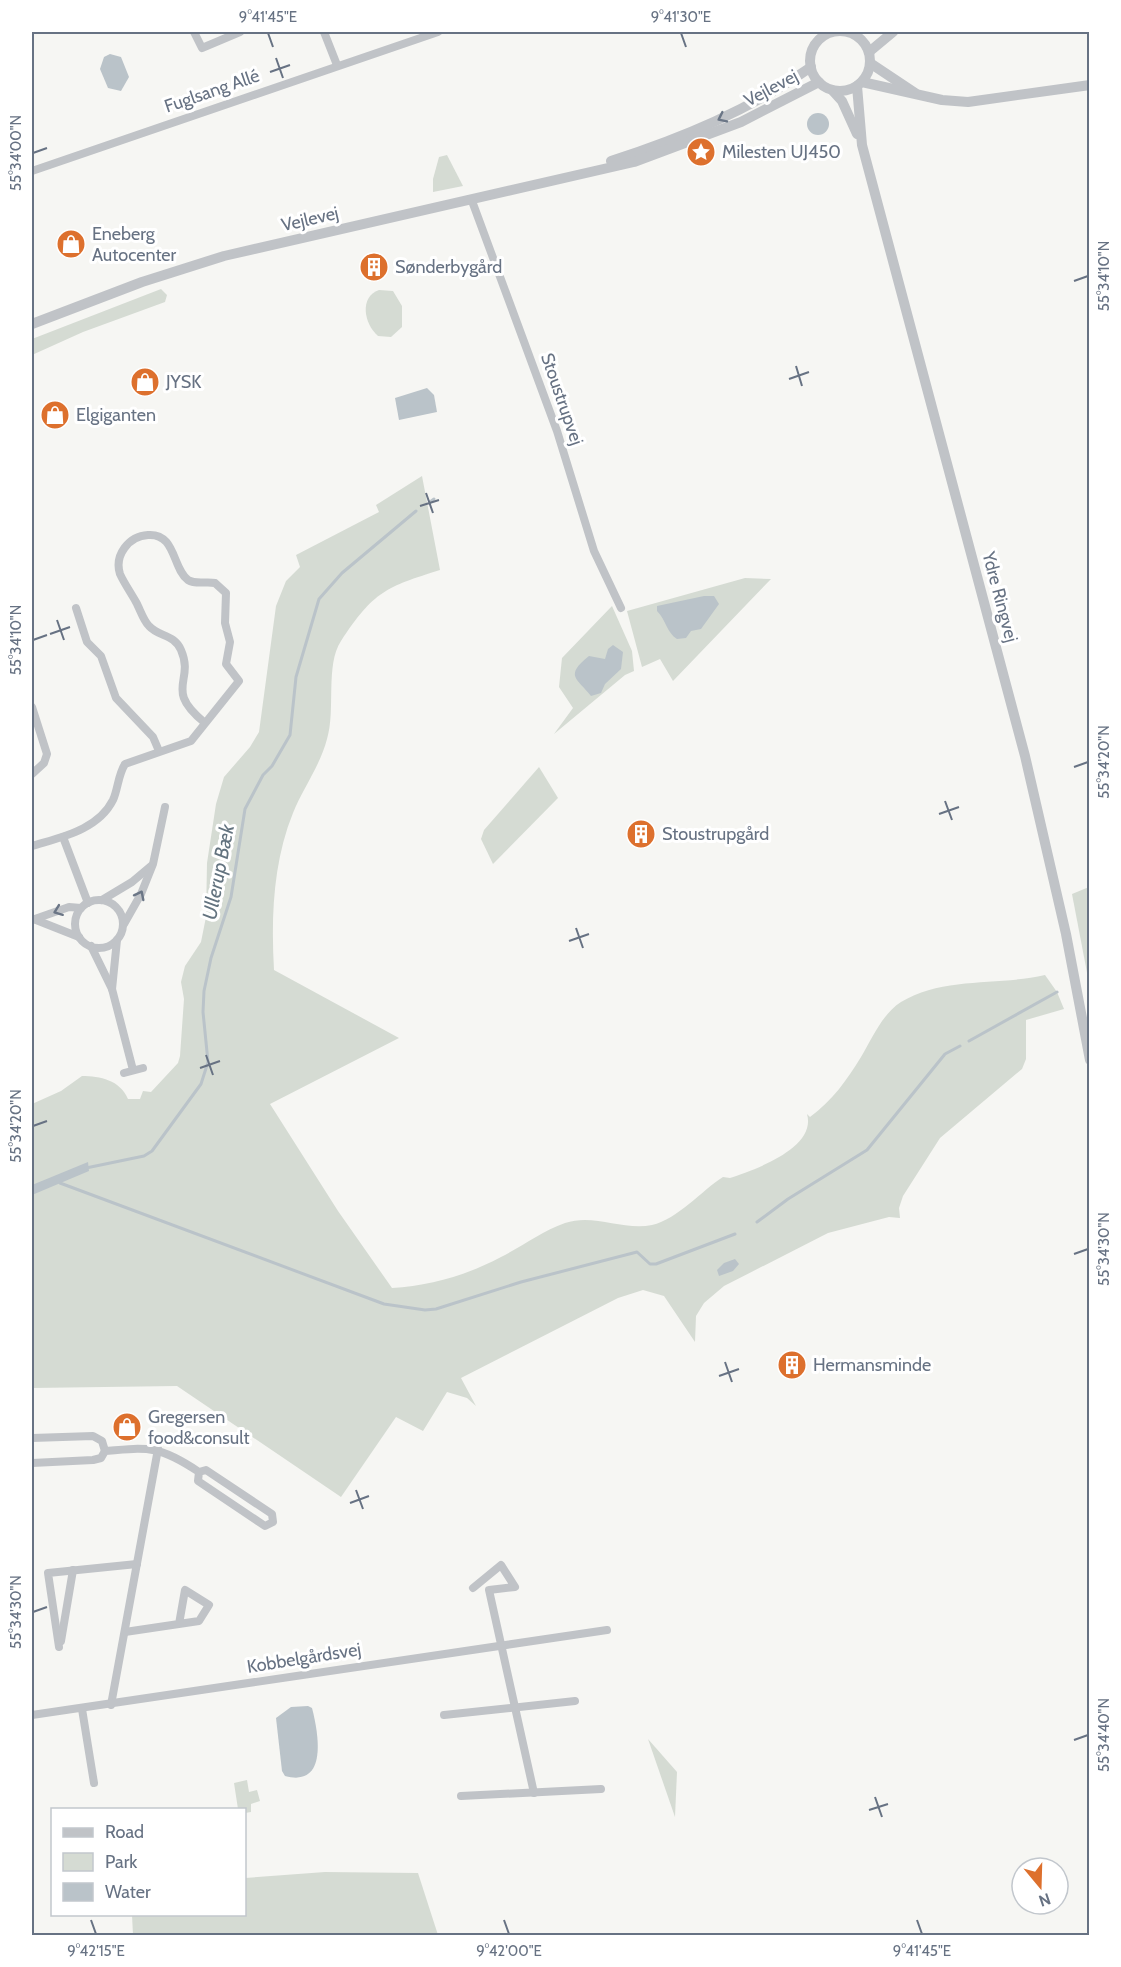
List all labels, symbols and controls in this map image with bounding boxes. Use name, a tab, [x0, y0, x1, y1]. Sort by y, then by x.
text: 9°41'45"E	[239, 8, 297, 26]
text: 9°41'30"E	[651, 8, 711, 26]
street label: Fuglsang Allé	[162, 64, 262, 118]
street label: Vejlevej	[740, 65, 802, 111]
one-way arrow	[718, 111, 729, 122]
text: 55°34'00"N	[7, 115, 25, 191]
place icon: Milesten UJ450	[685, 136, 717, 168]
place label: Milesten UJ450	[722, 141, 841, 163]
street label: Vejlevej	[279, 202, 341, 236]
place label: Eneberg Autocenter	[92, 223, 177, 266]
shop icon: Eneberg Autocenter	[55, 228, 87, 260]
text: 55°34'10"N	[1095, 241, 1113, 311]
building icon: Sønderbygård	[358, 251, 390, 283]
place label: Sønderbygård	[395, 256, 502, 278]
street label: Stoustrupvej	[536, 350, 588, 448]
shop icon: JYSK	[129, 366, 161, 398]
place label: JYSK	[165, 371, 202, 393]
shop icon: Elgiganten	[39, 399, 71, 431]
place label: Elgiganten	[76, 404, 156, 426]
street label: Ydre Ringvej	[977, 548, 1023, 645]
text: 55°34'10"N	[7, 605, 25, 675]
text: 55°34'20"N	[1095, 725, 1113, 799]
building icon: Stoustrupgård	[625, 818, 657, 850]
water label: Ullerup Bæk	[197, 821, 239, 922]
place label: Stoustrupgård	[662, 823, 769, 845]
one-way arrow	[133, 890, 144, 901]
one-way arrow	[53, 904, 64, 916]
text: 55°34'20"N	[7, 1089, 25, 1163]
text: 55°34'30"N	[1095, 1212, 1113, 1286]
building icon: Hermansminde	[776, 1349, 808, 1381]
place label: Hermansminde	[813, 1354, 931, 1376]
place label: Gregersen food&consult	[148, 1406, 249, 1449]
shop icon: Gregersen food&consult	[111, 1411, 143, 1443]
text: 55°34'30"N	[7, 1575, 25, 1649]
street label: Kobbelgårdsvej	[245, 1638, 363, 1678]
text: 55°34'40"N	[1095, 1698, 1113, 1772]
legend	[51, 1808, 246, 1916]
text: Road	[105, 1821, 144, 1843]
text: Park	[105, 1851, 138, 1873]
north arrow	[1010, 1856, 1070, 1916]
text: Water	[105, 1881, 151, 1903]
text: N	[1036, 1889, 1053, 1911]
text: 9°42'15"E	[67, 1942, 125, 1960]
text: 9°42'00"E	[476, 1942, 542, 1960]
text: 9°41'45"E	[893, 1942, 951, 1960]

